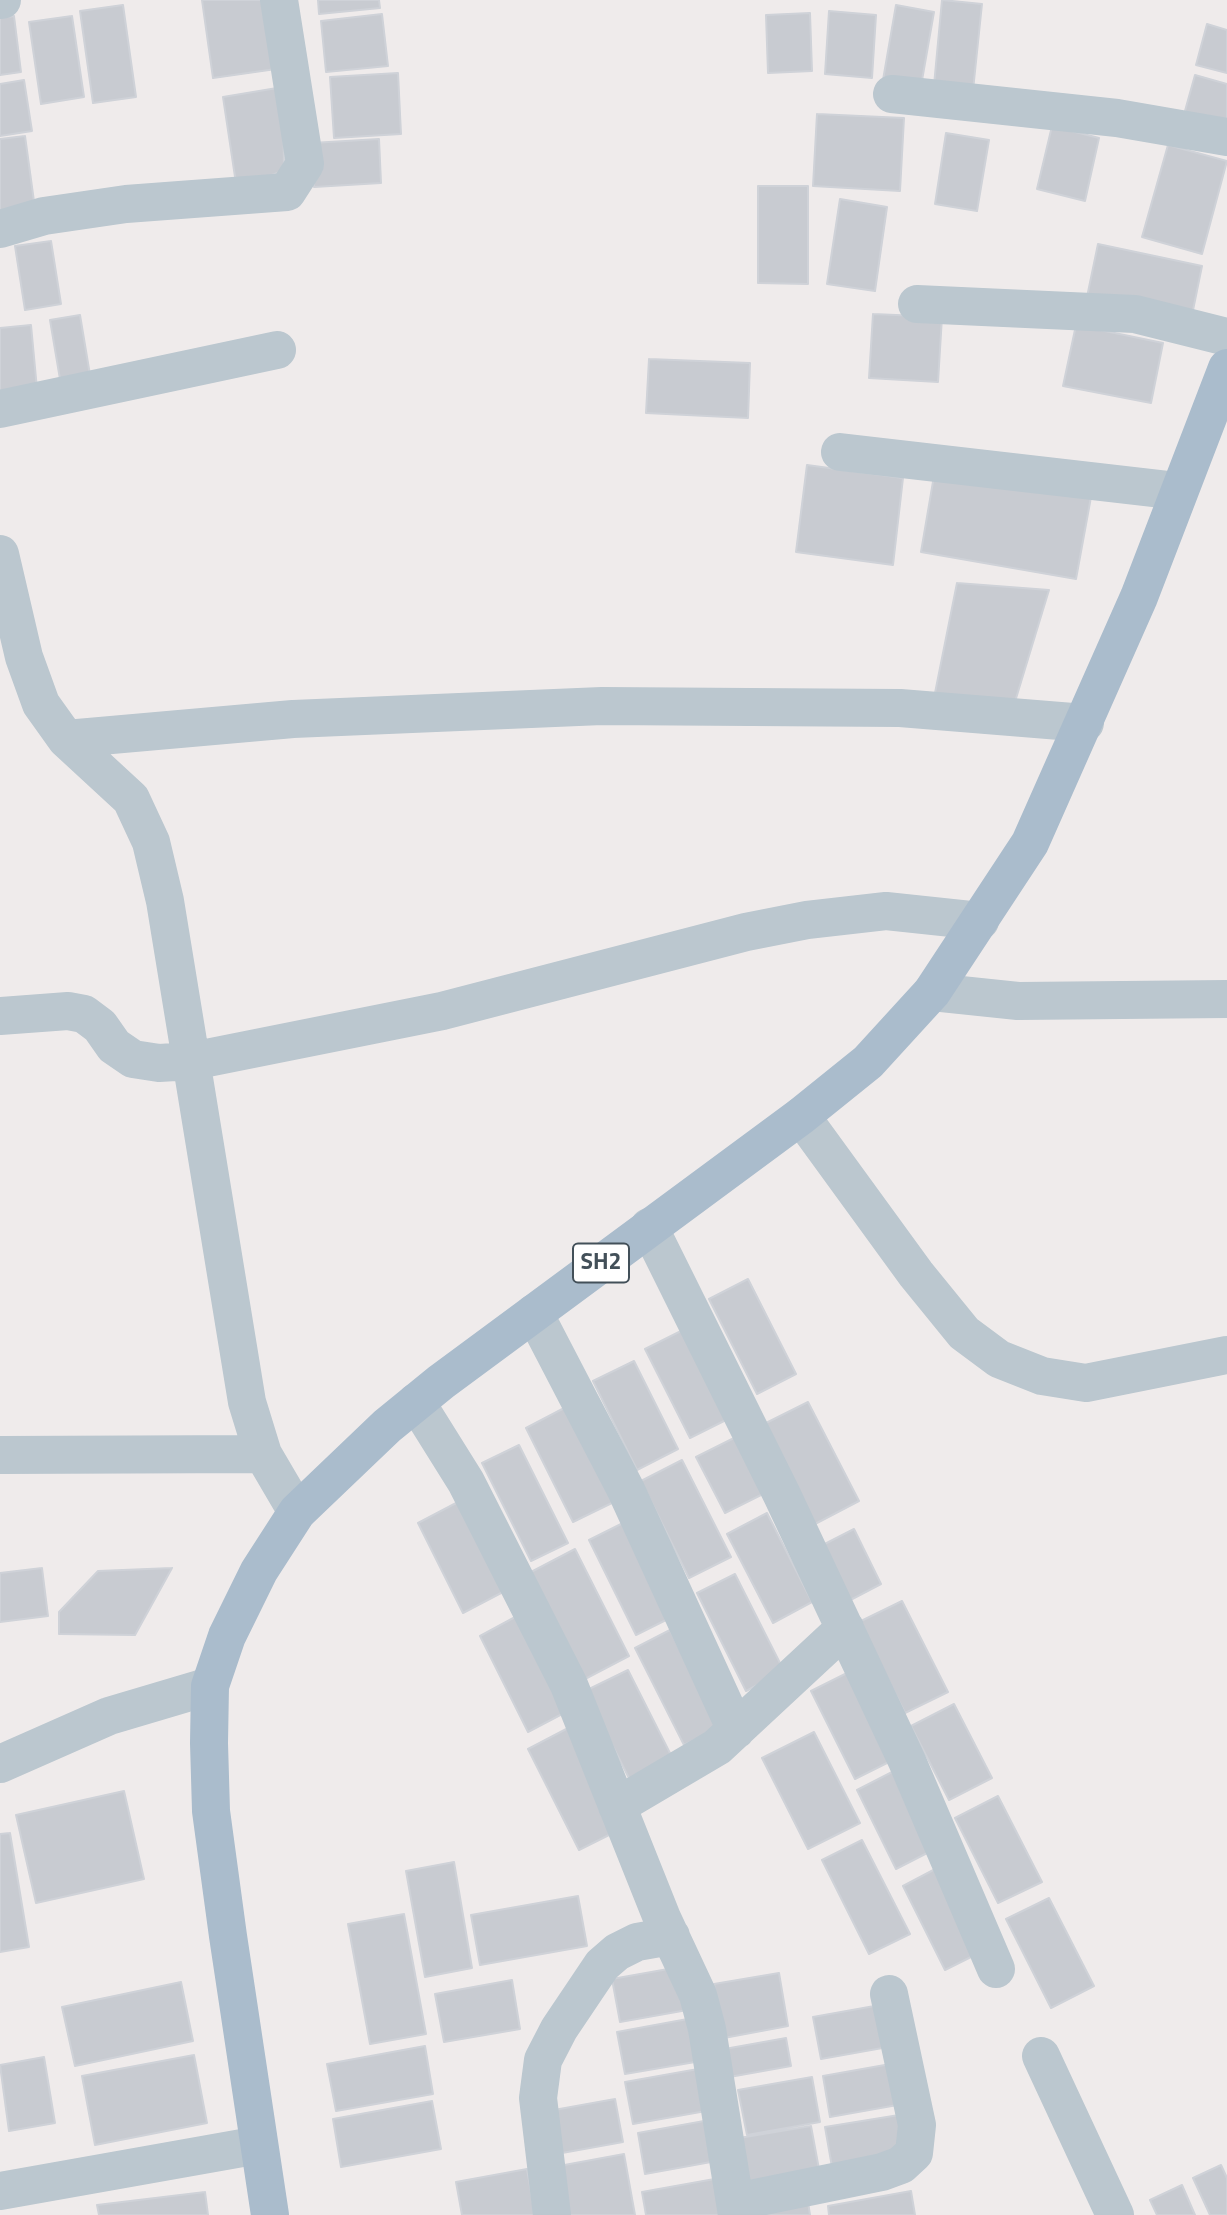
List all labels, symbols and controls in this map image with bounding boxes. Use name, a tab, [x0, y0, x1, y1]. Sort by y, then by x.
road number: SH2	[573, 1244, 629, 1282]

